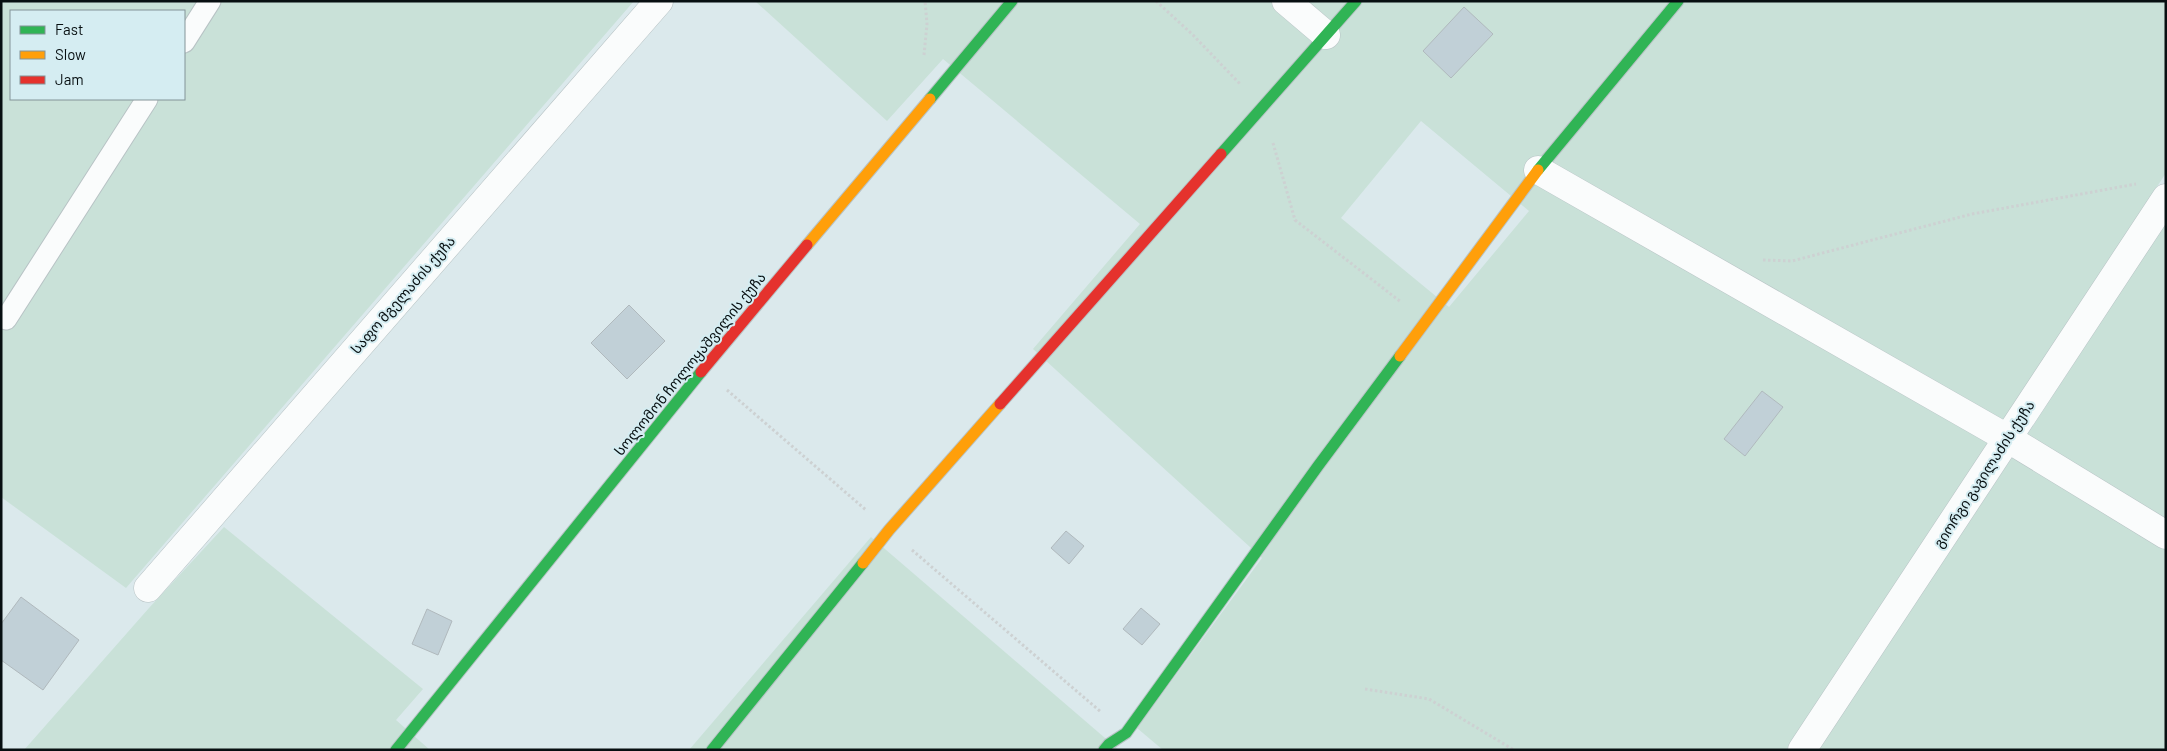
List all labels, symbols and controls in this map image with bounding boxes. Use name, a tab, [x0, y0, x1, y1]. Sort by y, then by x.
legend	[10, 10, 185, 100]
text: Fast	[55, 20, 83, 38]
text: Slow	[55, 45, 86, 63]
text: Jam	[55, 70, 84, 88]
street label: საფო მგელაძის ქუჩა	[347, 232, 459, 358]
street label: სოლომონ ჩოლოყაშვილის ქუჩა	[610, 269, 770, 459]
street label: გიორგი გაგილაძის ქუჩა	[1930, 397, 2038, 551]

